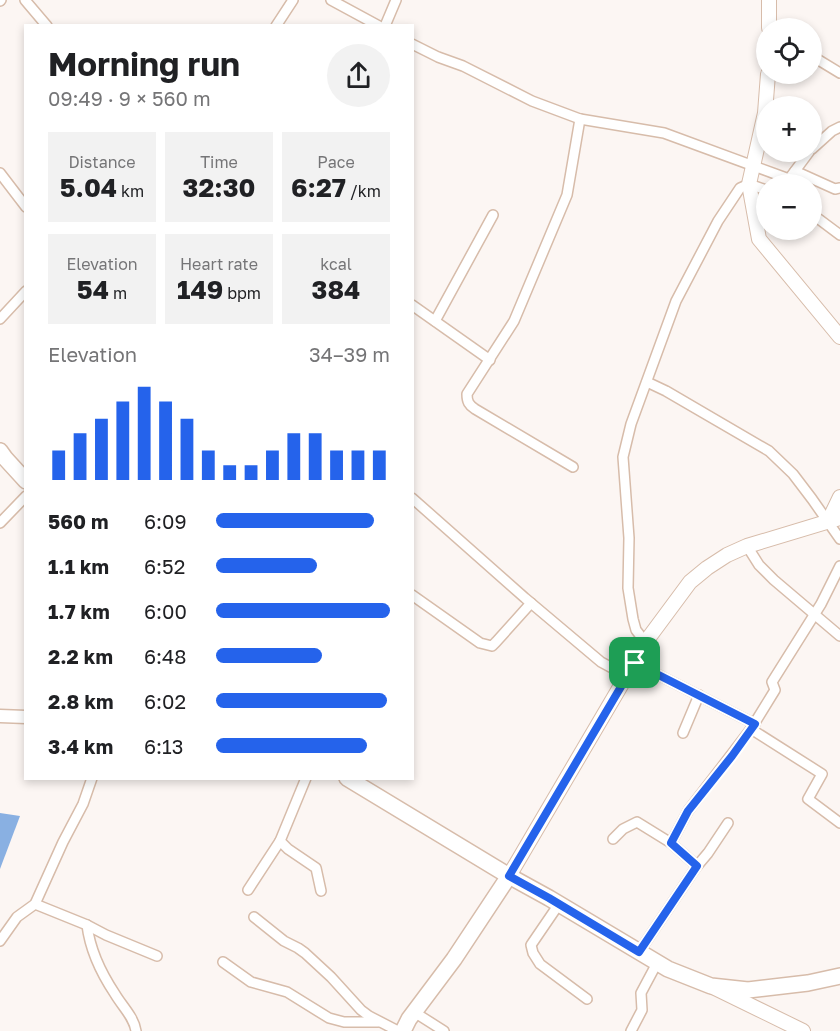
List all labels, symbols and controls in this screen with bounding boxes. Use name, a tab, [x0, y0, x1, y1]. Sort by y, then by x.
map controls	[756, 18, 822, 240]
button: locate	[756, 18, 822, 84]
text: Morning run	[48, 44, 240, 83]
button: share	[327, 44, 390, 107]
text: 09:49 · 9 × 560 m	[48, 86, 211, 110]
button: +	[756, 96, 822, 162]
text: Distance	[68, 152, 136, 172]
text: Time	[200, 152, 238, 172]
text: Pace	[317, 152, 355, 172]
text: 5.04	[60, 172, 117, 203]
text: 32:30	[183, 172, 255, 203]
text: 6:27	[291, 172, 346, 203]
button: −	[756, 174, 822, 240]
text: km	[117, 181, 144, 201]
text: /km	[346, 181, 381, 201]
text: Elevation	[66, 254, 138, 274]
text: Heart rate	[180, 254, 258, 274]
text: kcal	[320, 254, 352, 274]
text: 54	[77, 274, 109, 305]
text: 149	[177, 274, 223, 305]
text: 384	[312, 274, 360, 305]
text: m	[109, 283, 127, 303]
text: bpm	[223, 283, 261, 303]
text: Elevation	[48, 342, 137, 366]
text: 34–39 m	[309, 342, 390, 366]
text: 560 m	[48, 509, 108, 533]
text: 6:09	[144, 509, 187, 533]
text: 1.1 km	[48, 554, 109, 578]
text: 6:52	[144, 554, 185, 578]
text: 1.7 km	[48, 599, 110, 623]
text: 6:00	[144, 599, 187, 623]
pin	[609, 637, 660, 688]
text: 2.2 km	[48, 644, 113, 668]
text: 6:48	[144, 644, 187, 668]
icon: arrive	[618, 646, 651, 679]
text: 2.8 km	[48, 689, 114, 713]
text: 6:02	[144, 689, 186, 713]
text: 3.4 km	[48, 734, 113, 758]
text: 6:13	[144, 734, 184, 758]

